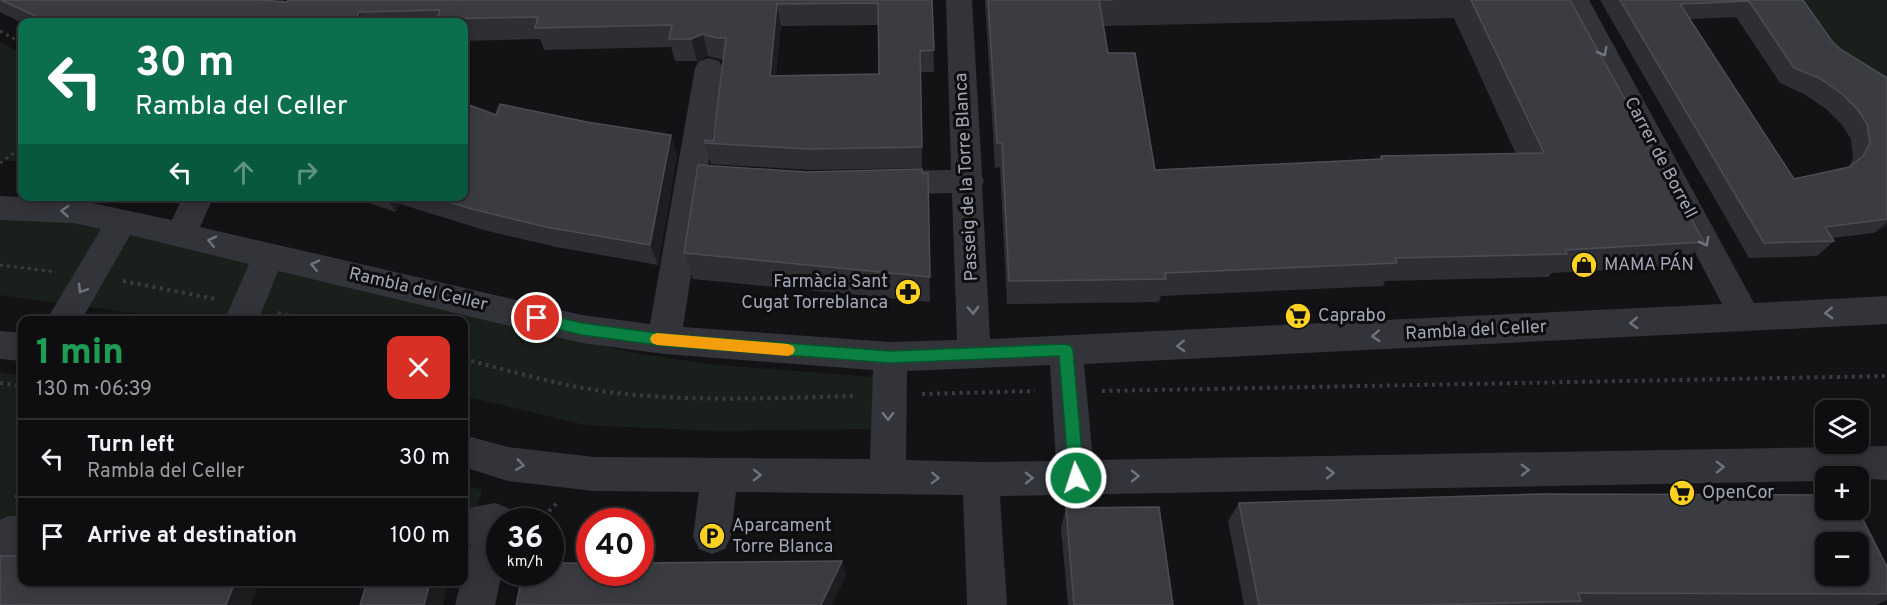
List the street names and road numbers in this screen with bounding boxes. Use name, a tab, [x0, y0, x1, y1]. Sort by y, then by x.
street label: Passeig de la Torre Blanca	[950, 72, 984, 282]
street label: Carrer de Borrell	[1618, 93, 1702, 223]
street label: Rambla del Celler	[346, 263, 490, 317]
street label: Rambla del Celler	[1405, 316, 1547, 346]

